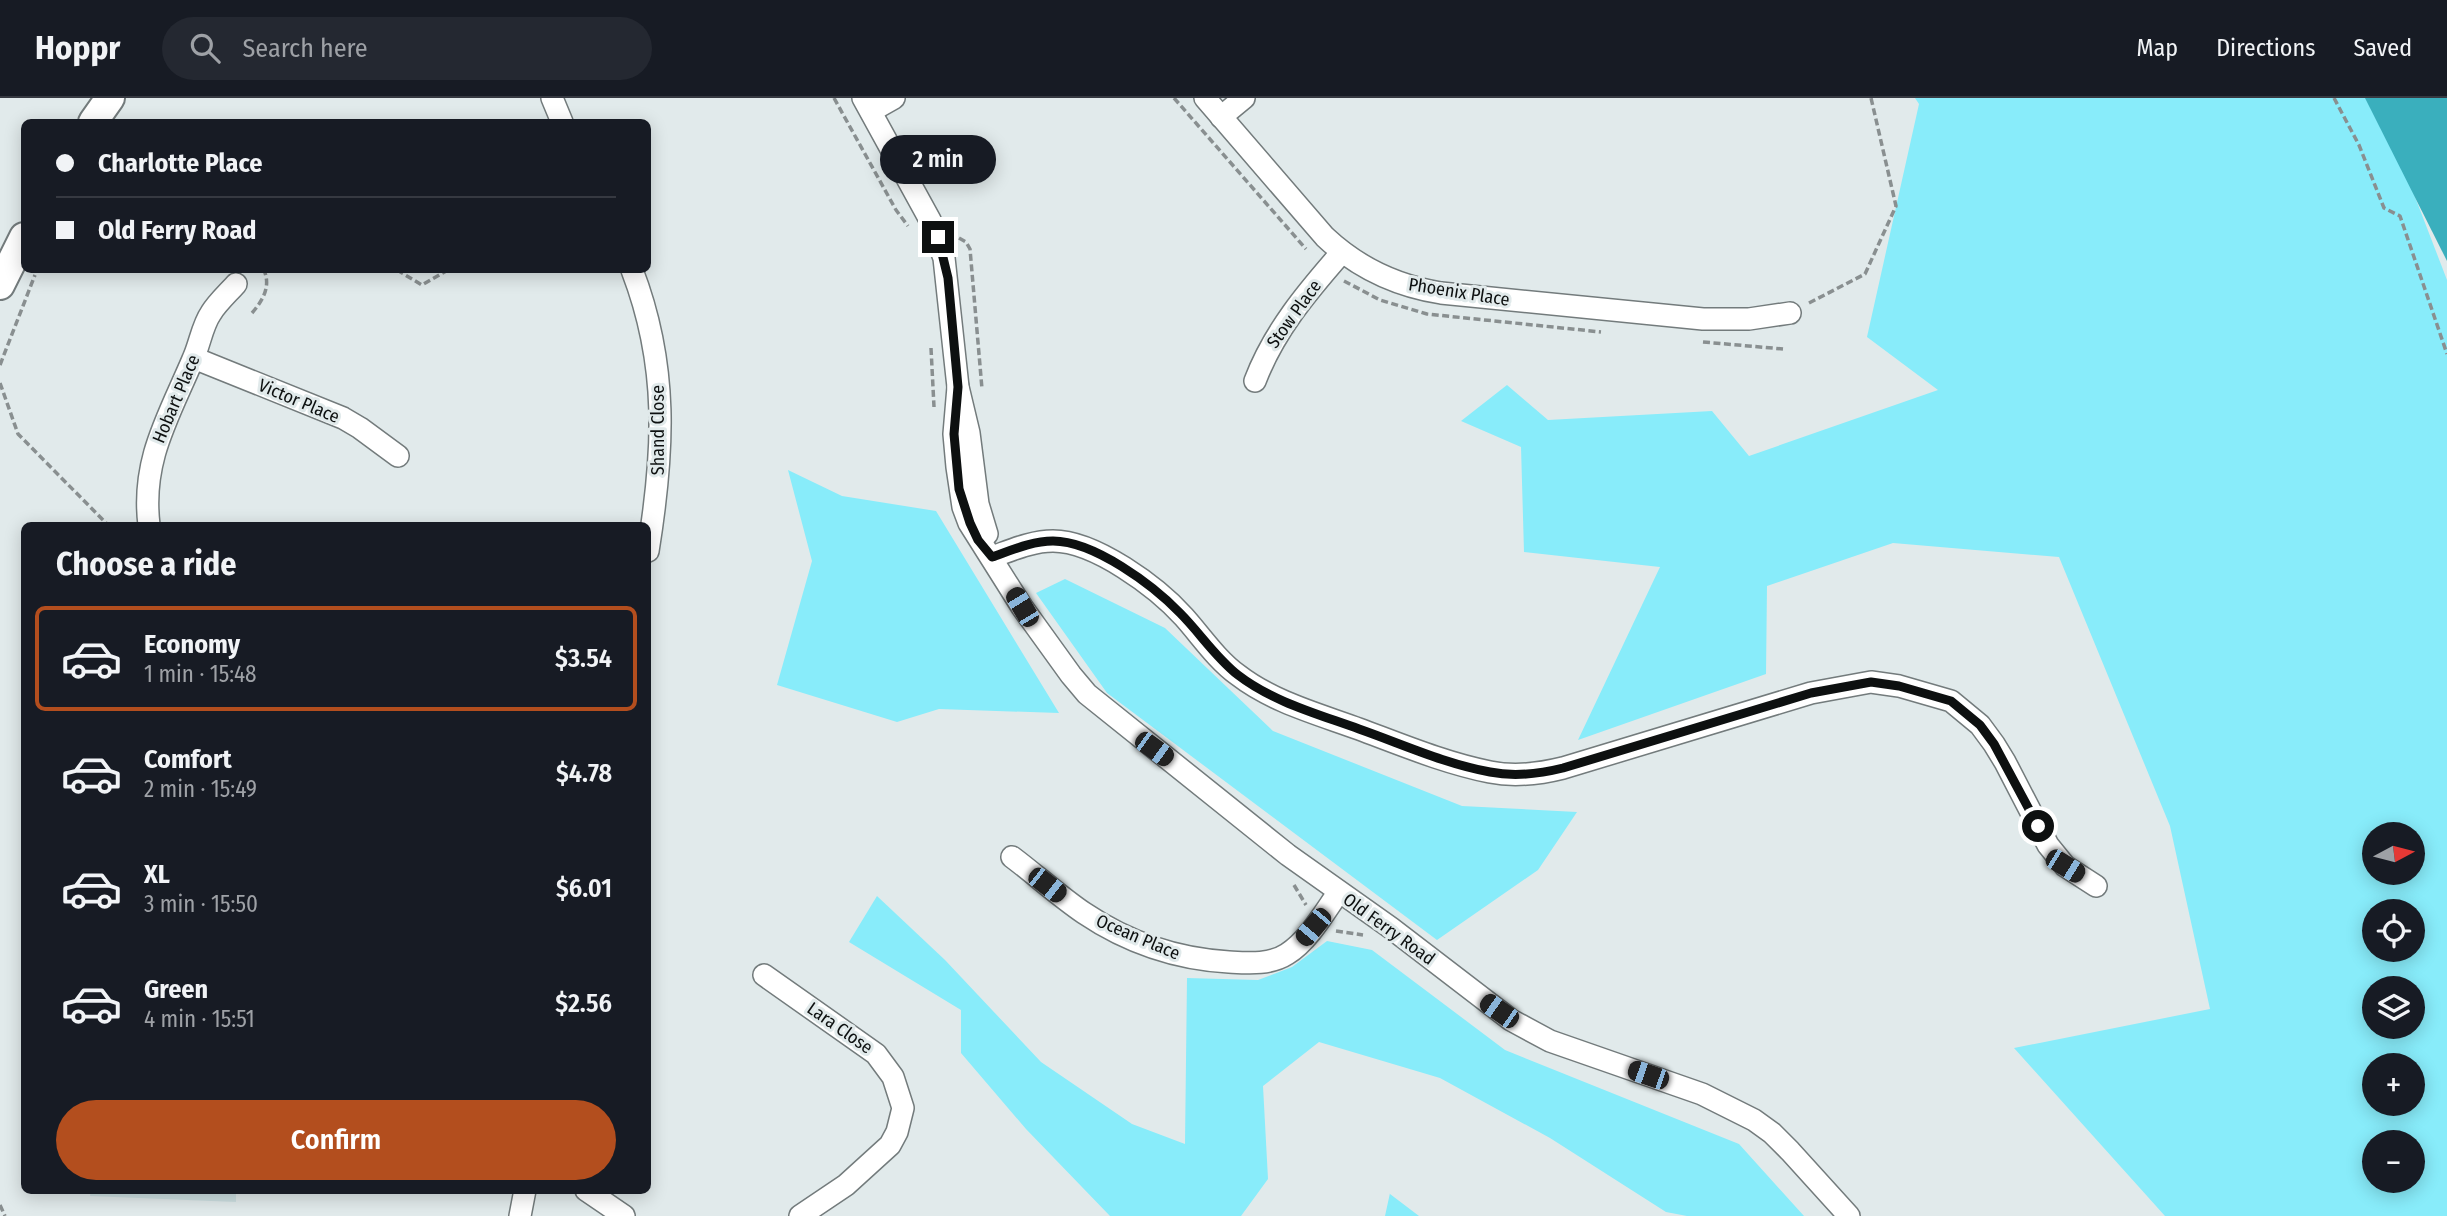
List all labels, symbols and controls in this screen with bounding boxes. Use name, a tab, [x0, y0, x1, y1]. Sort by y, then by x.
search box	[162, 17, 652, 80]
text: Hoppr	[35, 28, 120, 68]
icon: search	[186, 29, 224, 67]
text: Search here	[242, 33, 368, 64]
text: Map	[2137, 34, 2178, 62]
text: Directions	[2216, 34, 2315, 62]
text: Saved	[2353, 34, 2412, 62]
callout: 2 min	[880, 136, 996, 184]
text: 2 min	[912, 145, 964, 173]
text: Charlotte Place	[98, 148, 262, 179]
text: Old Ferry Road	[98, 215, 256, 246]
route end	[922, 221, 954, 253]
street label: Phoenix Place	[1407, 273, 1511, 311]
street label: Stow Place	[1262, 275, 1326, 352]
street label: Hobart Place	[148, 351, 205, 447]
street label: Victor Place	[255, 374, 343, 428]
street label: Shand Close	[647, 385, 669, 475]
text: Choose a ride	[56, 545, 237, 583]
car	[1003, 584, 1042, 630]
icon: car	[60, 627, 123, 690]
text: Economy	[144, 629, 240, 660]
text: $3.54	[555, 643, 612, 674]
text: 1 min · 15:48	[144, 660, 257, 688]
car	[1131, 728, 1178, 770]
icon: car	[60, 742, 123, 805]
text: Comfort	[144, 744, 232, 775]
text: $4.78	[556, 758, 612, 789]
text: 2 min · 15:49	[144, 775, 257, 803]
route start	[2022, 810, 2054, 842]
north arrow	[2362, 822, 2426, 886]
map controls	[2362, 822, 2425, 1193]
car	[2042, 846, 2089, 886]
icon: car	[60, 857, 123, 920]
text: XL	[144, 859, 170, 890]
car	[1024, 864, 1071, 906]
text: $6.01	[556, 873, 612, 904]
street label: Old Ferry Road	[1339, 888, 1439, 970]
text: 3 min · 15:50	[144, 890, 258, 918]
button: locate	[2362, 899, 2425, 962]
car	[1292, 904, 1335, 950]
street label: Ocean Place	[1093, 910, 1183, 965]
icon: car	[60, 972, 123, 1035]
text: Green	[144, 974, 208, 1005]
button: layers	[2362, 976, 2425, 1039]
text: $2.56	[555, 988, 612, 1019]
car	[1476, 990, 1523, 1032]
street label: Lara Close	[803, 997, 877, 1059]
text: 4 min · 15:51	[144, 1005, 255, 1033]
button: +	[2362, 1053, 2425, 1116]
car	[1625, 1058, 1672, 1092]
button: Confirm	[56, 1100, 616, 1180]
button: −	[2362, 1130, 2425, 1193]

